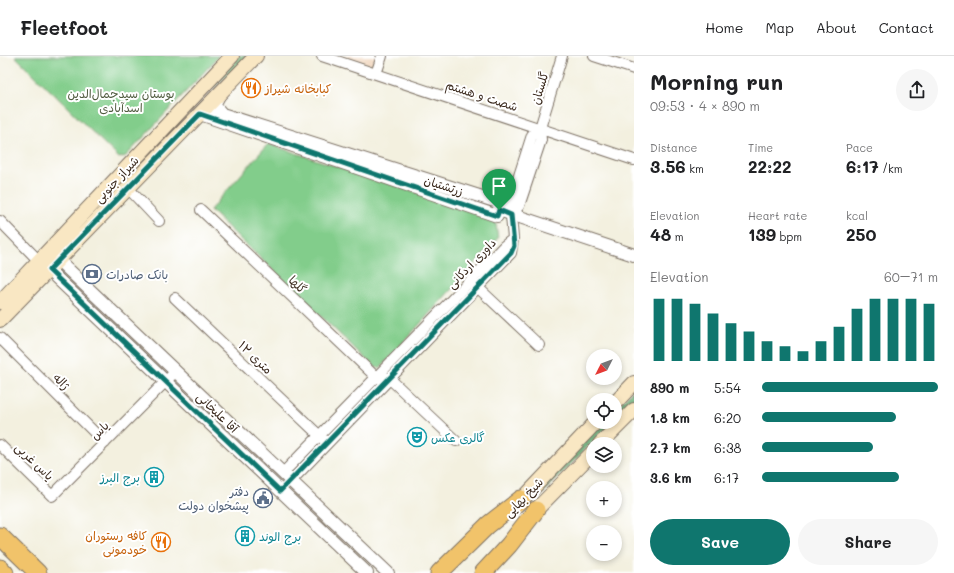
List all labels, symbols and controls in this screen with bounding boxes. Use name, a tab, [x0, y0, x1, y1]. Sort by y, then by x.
text: Fleetfoot	[20, 15, 108, 40]
text: Home	[705, 18, 743, 37]
text: Map	[765, 18, 794, 37]
text: About	[816, 18, 857, 37]
text: Contact	[879, 18, 934, 37]
text: Morning run	[650, 67, 783, 96]
button: share	[896, 69, 938, 111]
street label: گلستان	[526, 70, 552, 106]
street label: شصت و هشتم	[443, 76, 520, 116]
restaurant icon: کبابخانه شیراز	[240, 77, 262, 99]
place label: کبابخانه شیراز	[264, 80, 331, 97]
park label: بوستان سیدجمال‌الدین اسدآبادی	[67, 85, 175, 116]
text: 09:53 · 4 × 890 m	[650, 97, 760, 114]
text: Distance	[650, 140, 697, 155]
text: Time	[748, 140, 773, 155]
text: Pace	[846, 140, 873, 155]
street label: شیراز جنوبی	[90, 152, 143, 207]
text: 3.56	[650, 155, 686, 177]
text: 22:22	[748, 155, 791, 177]
text: 6:17	[846, 155, 879, 177]
text: km	[686, 161, 704, 176]
text: /km	[879, 161, 903, 176]
pin	[482, 169, 516, 210]
street label: زرتشتیان	[422, 171, 466, 199]
icon: arrive	[488, 175, 510, 197]
text: Elevation	[650, 208, 699, 223]
text: Heart rate	[748, 208, 807, 223]
text: kcal	[846, 208, 868, 223]
text: 48	[650, 223, 671, 245]
text: 139	[748, 223, 776, 245]
text: 250	[846, 223, 876, 245]
text: m	[671, 229, 684, 244]
text: bpm	[776, 229, 802, 244]
street label: داوری اردکانی	[443, 234, 500, 292]
bank icon: بانک صادرات	[81, 263, 103, 285]
place label: بانک صادرات	[106, 266, 168, 283]
text: Elevation	[650, 268, 708, 285]
text: 60–71 m	[884, 268, 938, 285]
street label: گلها	[286, 272, 310, 296]
street label: ۱۲ متری	[236, 337, 276, 377]
north arrow	[586, 349, 622, 385]
map controls	[586, 349, 622, 561]
street label: ژاله	[50, 369, 74, 393]
text: 890 m	[650, 379, 689, 396]
text: 5:54	[714, 379, 741, 396]
street label: آقا علیخانی	[193, 388, 243, 437]
button: locate	[586, 393, 622, 429]
text: 1.8 km	[650, 409, 690, 426]
text: 6:20	[714, 409, 741, 426]
street label: یاس	[86, 417, 112, 443]
theatre icon: گالری عکس	[406, 426, 428, 448]
place label: گالری عکس	[431, 429, 485, 445]
button: layers	[586, 437, 622, 473]
street label: یاس غربی	[12, 439, 58, 484]
text: 2.7 km	[650, 439, 691, 456]
text: 6:38	[714, 439, 741, 456]
building icon: برج البرز	[143, 466, 165, 488]
place label: برج البرز	[99, 469, 140, 487]
text: 3.6 km	[650, 469, 692, 486]
text: 6:17	[714, 469, 739, 486]
street label: شیخ بهایی	[500, 474, 547, 522]
button: +	[586, 481, 622, 517]
place label: دفتر پیشخوان دولت	[178, 483, 249, 514]
public building icon: دفتر پیشخوان دولت	[252, 487, 274, 509]
button: Save	[650, 519, 790, 565]
button: Share	[798, 519, 938, 565]
building icon: برج الوند	[234, 525, 256, 547]
button: −	[586, 525, 622, 561]
place label: کافه رستوران خودمونی	[85, 527, 147, 558]
place label: برج الوند	[259, 528, 301, 546]
restaurant icon: کافه رستوران خودمونی	[150, 531, 172, 553]

